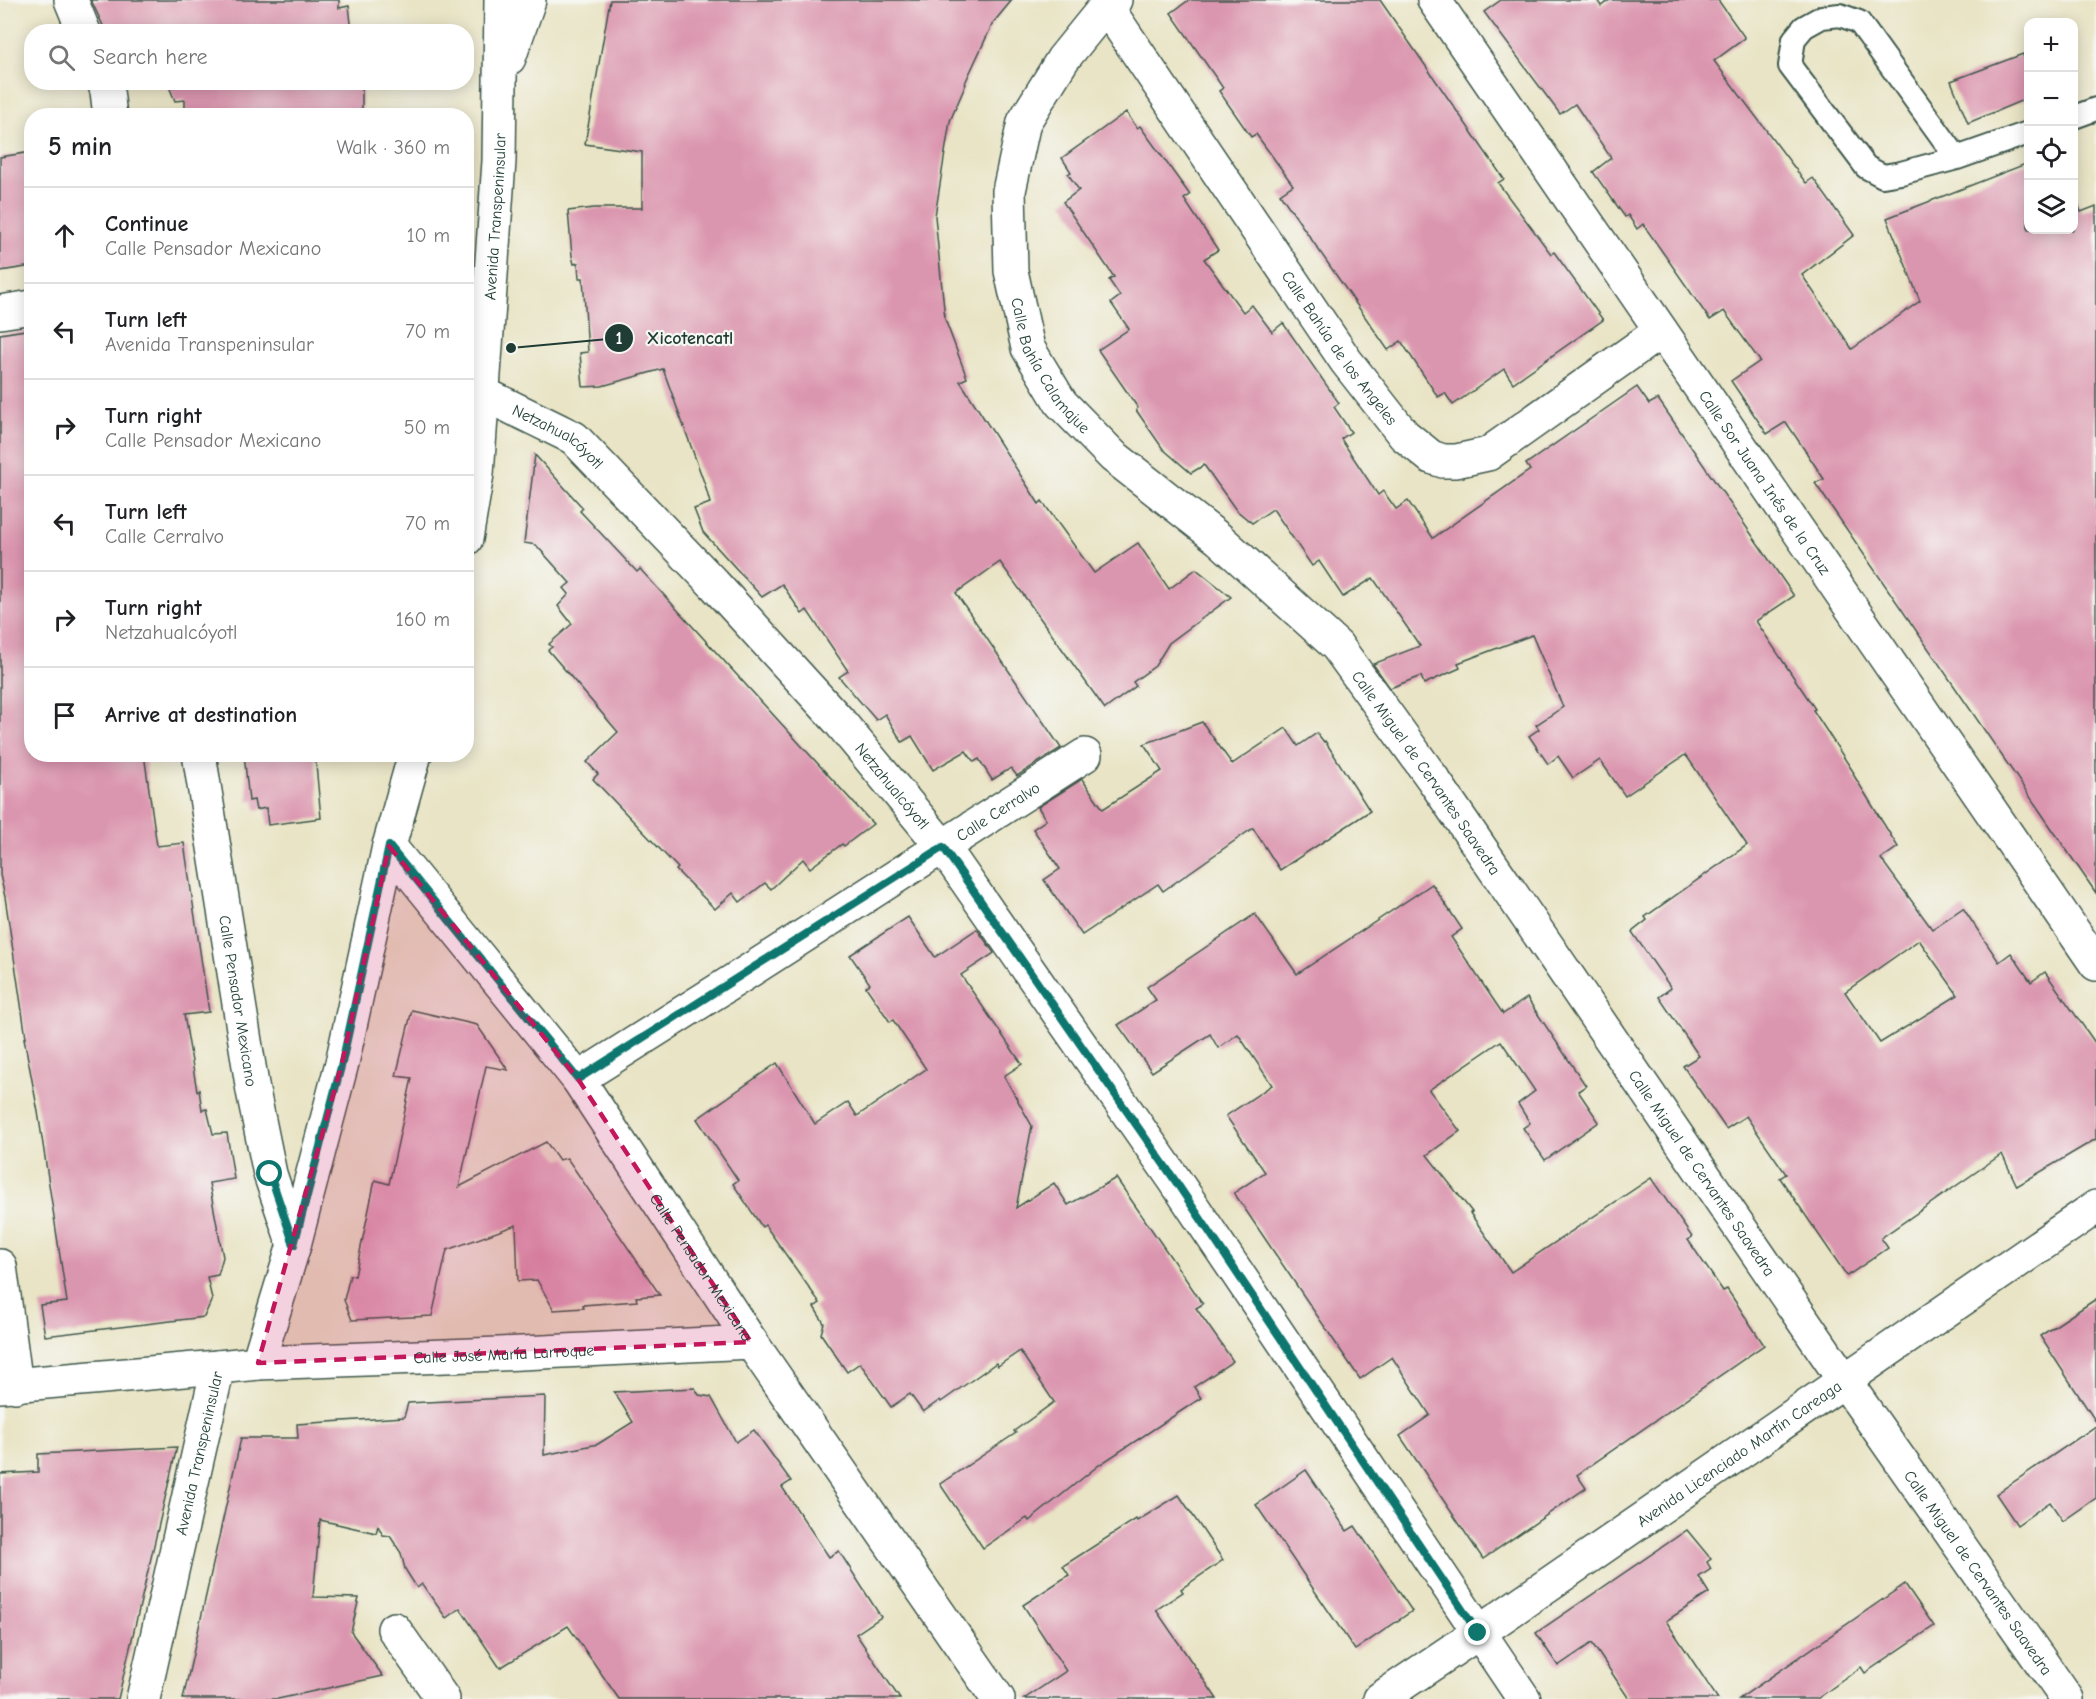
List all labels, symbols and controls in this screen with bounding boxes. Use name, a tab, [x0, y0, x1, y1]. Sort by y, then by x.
map controls	[2024, 18, 2078, 234]
button: +	[2024, 18, 2078, 72]
search box	[24, 24, 474, 90]
icon: search	[45, 41, 78, 74]
text: Search here	[93, 44, 208, 70]
button: −	[2024, 72, 2078, 126]
button: locate	[2024, 126, 2078, 180]
text: 5 min	[48, 132, 112, 162]
street label: Avenida Transpeninsular	[481, 132, 509, 301]
text: Walk · 360 m	[336, 136, 450, 159]
button: layers	[2024, 180, 2078, 234]
text: Continue	[105, 211, 188, 237]
icon: ahead	[48, 219, 81, 252]
text: 10 m	[407, 224, 450, 247]
text: Calle Pensador Mexicano	[105, 237, 321, 260]
street label: Calle Bahúa de los Angeles	[1278, 268, 1401, 429]
street label: Calle Bahía Calamajue	[1007, 296, 1093, 437]
text: Turn left	[105, 307, 187, 333]
icon: left	[48, 315, 81, 348]
text: 70 m	[405, 320, 450, 343]
callout: Xicotencatl	[604, 320, 745, 356]
text: 1	[615, 328, 623, 349]
text: Xicotencatl	[647, 328, 733, 349]
text: Avenida Transpeninsular	[105, 333, 314, 356]
street label: Calle Sor Juana Inés de la Cruz	[1695, 387, 1834, 578]
street label: Netzahualcóyotl	[509, 401, 607, 473]
text: Turn right	[105, 403, 202, 429]
icon: right	[48, 411, 81, 444]
text: 50 m	[404, 416, 450, 439]
text: Calle Pensador Mexicano	[105, 429, 321, 452]
text: Turn left	[105, 499, 187, 525]
icon: left	[48, 507, 81, 540]
text: 70 m	[405, 512, 450, 535]
text: Calle Cerralvo	[105, 525, 224, 548]
text: Turn right	[105, 595, 202, 621]
icon: right	[48, 603, 81, 636]
text: 160 m	[396, 608, 450, 631]
text: Netzahualcóyotl	[105, 621, 237, 644]
street label: Calle Miguel de Cervantes Saavedra	[1348, 667, 1504, 879]
icon: arrive	[48, 699, 81, 732]
text: Arrive at destination	[105, 702, 297, 728]
street label: Netzahualcóyotl	[851, 740, 932, 833]
street label: Calle Cerralvo	[953, 779, 1043, 845]
street label: Calle Pensador Mexicano	[215, 914, 260, 1088]
street label: Calle Miguel de Cervantes Saavedra	[1625, 1067, 1778, 1280]
route start	[256, 1160, 282, 1186]
street label: Calle Pensador Mexicano	[646, 1190, 756, 1345]
street label: Calle José María Larroque	[413, 1341, 595, 1367]
street label: Avenida Transpeninsular	[172, 1369, 227, 1537]
street label: Avenida Licenciado Martín Careaga	[1634, 1377, 1845, 1531]
street label: Calle Miguel de Cervantes Saavedra	[1900, 1467, 2055, 1679]
route end	[1464, 1619, 1490, 1645]

